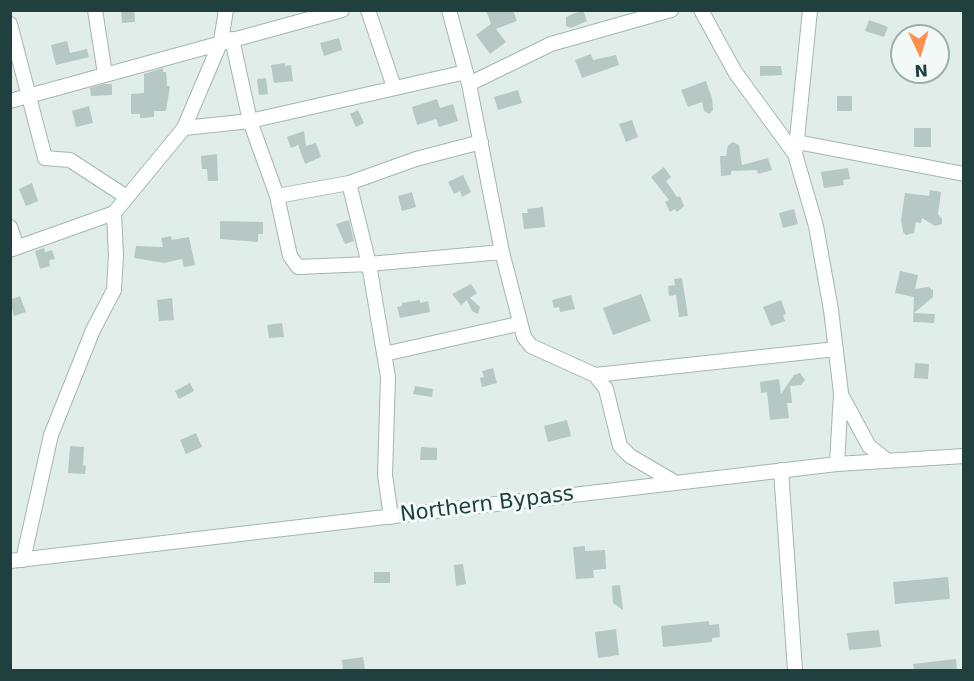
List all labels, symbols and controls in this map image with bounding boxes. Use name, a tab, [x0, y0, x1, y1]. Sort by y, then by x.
north arrow	[890, 24, 950, 84]
text: N	[914, 61, 929, 80]
street label: Northern Bypass	[399, 482, 575, 528]

